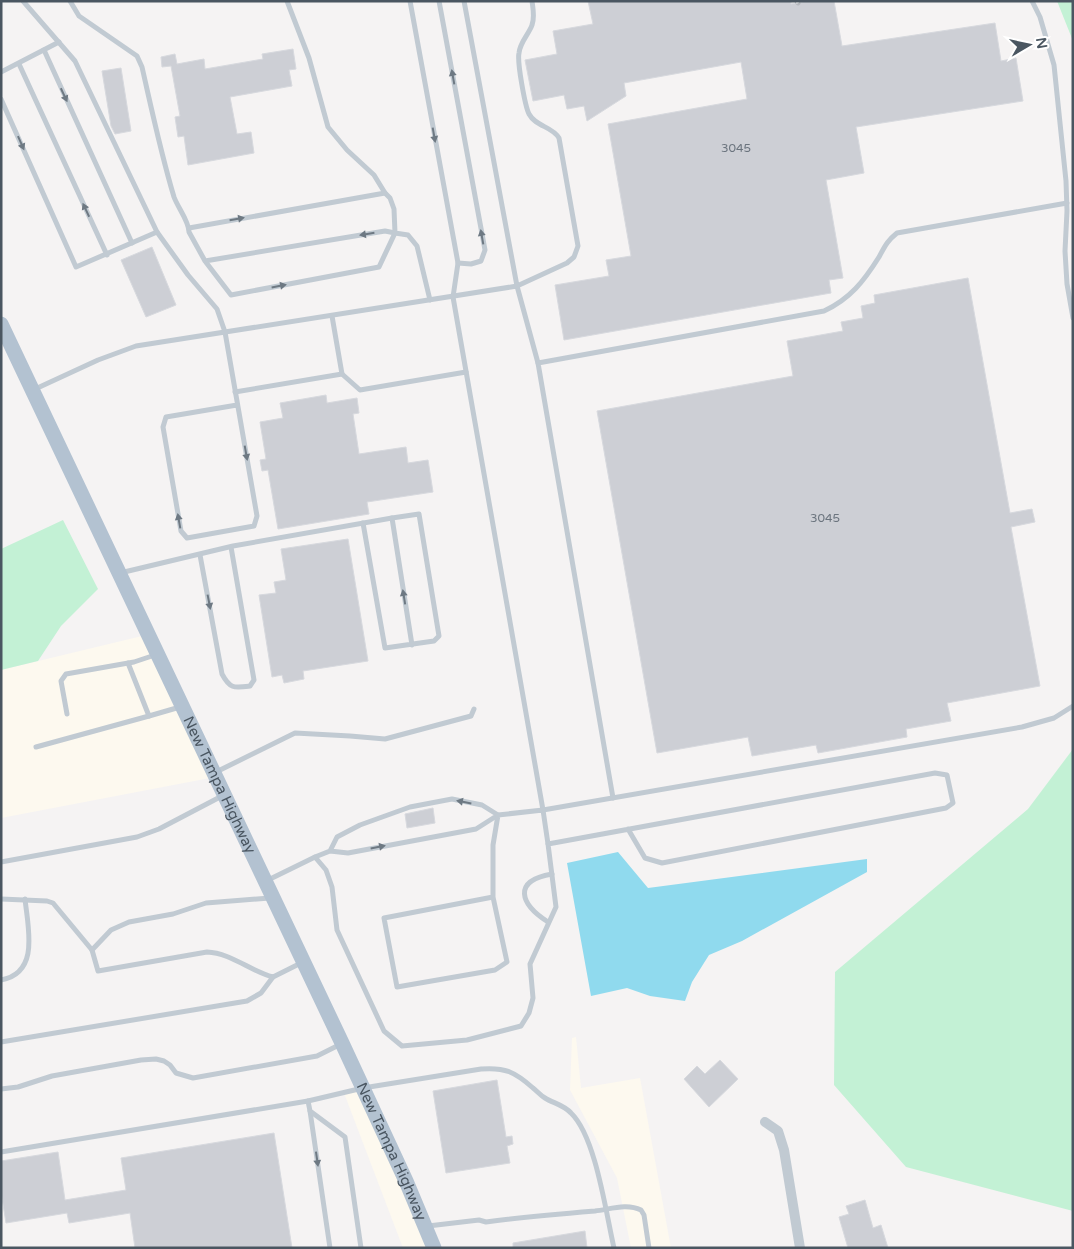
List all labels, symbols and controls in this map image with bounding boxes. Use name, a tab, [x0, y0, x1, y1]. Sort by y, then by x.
north arrow	[1004, 20, 1054, 70]
text: N	[1032, 36, 1051, 50]
one-way arrow	[449, 69, 457, 84]
one-way arrow	[60, 88, 68, 102]
one-way arrow	[431, 128, 439, 144]
one-way arrow	[18, 136, 26, 150]
house number: 3045	[721, 141, 751, 155]
one-way arrow	[82, 203, 90, 217]
one-way arrow	[229, 215, 245, 223]
one-way arrow	[478, 228, 486, 244]
one-way arrow	[359, 230, 375, 238]
one-way arrow	[271, 282, 286, 290]
one-way arrow	[242, 445, 250, 461]
house number: 3045	[810, 511, 840, 525]
one-way arrow	[175, 513, 183, 529]
one-way arrow	[400, 589, 408, 605]
one-way arrow	[205, 595, 213, 610]
street label: New Tampa Highway	[179, 713, 260, 856]
one-way arrow	[455, 797, 471, 805]
one-way arrow	[371, 843, 386, 851]
street label: New Tampa Highway	[353, 1080, 430, 1223]
one-way arrow	[313, 1151, 321, 1167]

